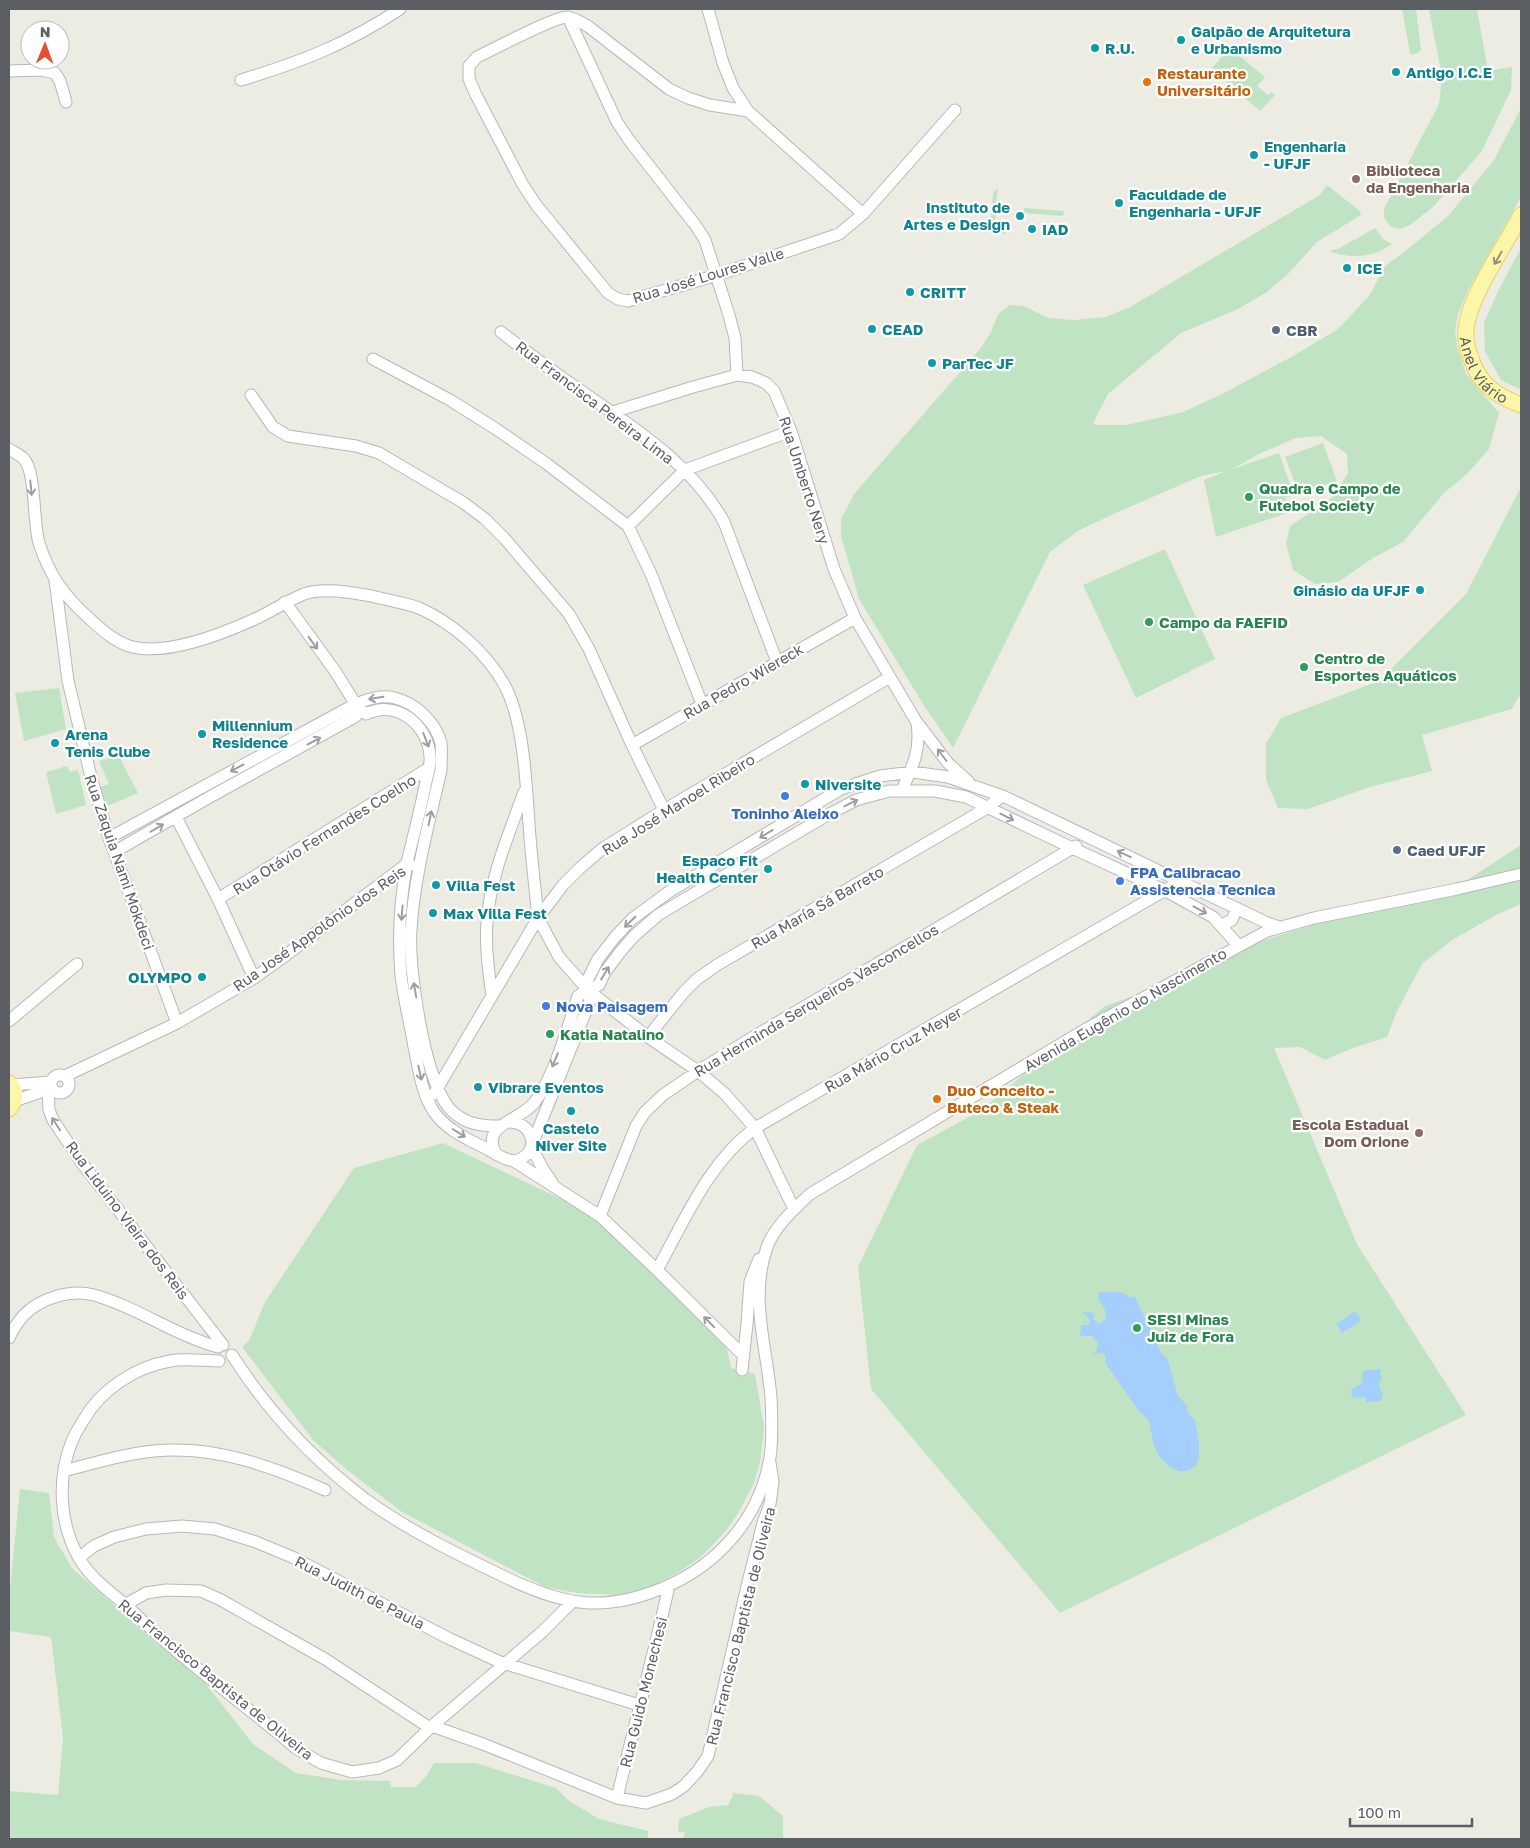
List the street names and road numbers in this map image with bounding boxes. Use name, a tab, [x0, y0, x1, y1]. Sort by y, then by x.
street label: Rua José Loures Valle	[630, 243, 786, 307]
street label: Anel Viário	[1457, 335, 1511, 407]
street label: Rua Francisca Pereira Lima	[512, 337, 678, 467]
street label: Rua Umberto Nery	[776, 414, 834, 547]
street label: Rua Pedro Wiereck	[680, 639, 807, 723]
street label: Rua José Manoel Ribeiro	[598, 750, 758, 858]
street label: Rua Otávio Fernandes Coelho	[229, 770, 419, 898]
street label: Rua Zaquia Nami Mokdeci	[81, 772, 159, 952]
street label: Rua José Appolônio dos Reis	[229, 861, 409, 995]
street label: Rua María Sá Barreto	[747, 862, 887, 952]
street label: Rua Herminda Serqueiros Vasconcellos	[691, 920, 941, 1080]
street label: Avenida Eugênio do Nascimento	[1021, 943, 1229, 1075]
street label: Rua Mário Cruz Meyer	[821, 1002, 965, 1096]
street label: Rua Liduino Vieira dos Reis	[63, 1137, 193, 1303]
street label: Rua Francisco Baptista de Oliveira	[702, 1505, 778, 1747]
street label: Rua Judith de Paula	[292, 1552, 428, 1632]
street label: Rua Francisco Baptista de Oliveira	[115, 1595, 317, 1763]
street label: Rua Guido Monechesi	[616, 1615, 670, 1769]

